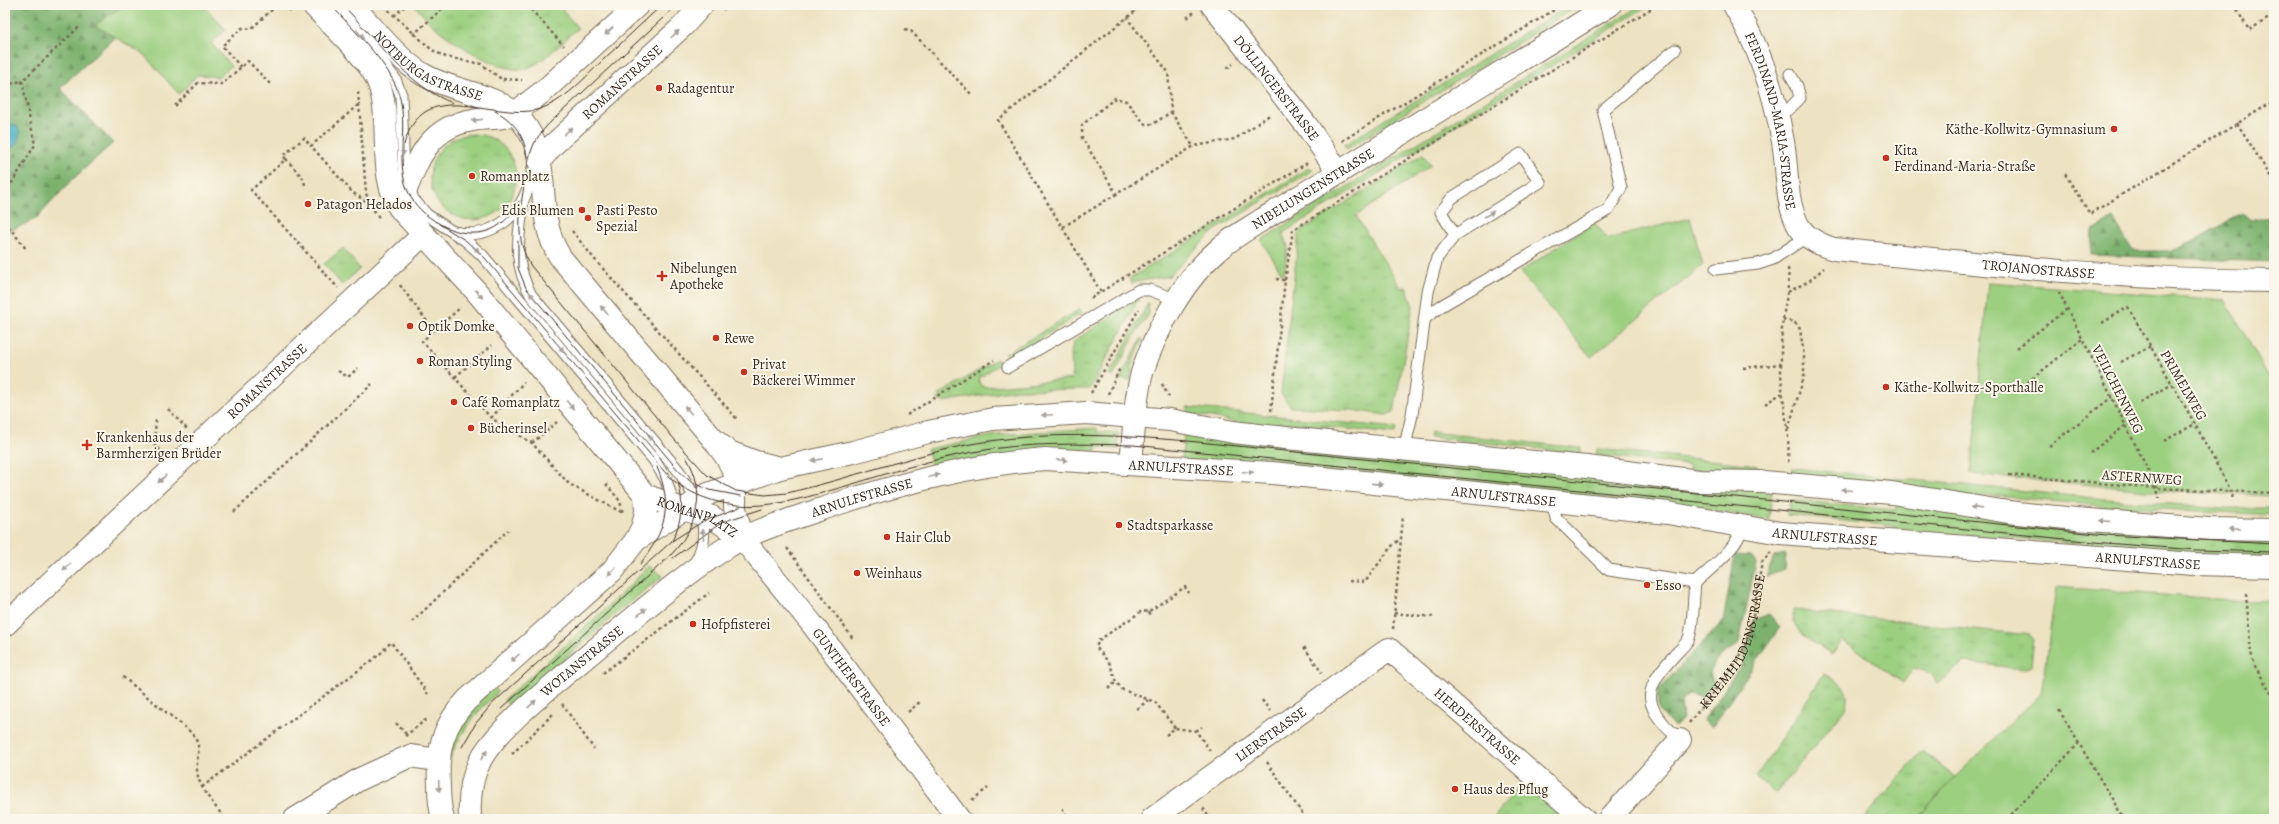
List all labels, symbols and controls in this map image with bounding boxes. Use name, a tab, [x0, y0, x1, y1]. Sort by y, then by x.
street label: NOTBURGASTRASSE	[369, 26, 485, 106]
one-way arrow	[604, 26, 614, 36]
one-way arrow	[355, 29, 364, 38]
street label: FERDINAND-MARIA-STRASSE	[1740, 29, 1801, 212]
one-way arrow	[670, 30, 679, 39]
street label: DÖLLINGERSTRASSE	[1229, 31, 1323, 145]
street label: ROMANSTRASSE	[578, 40, 667, 124]
place label: Radagentur	[667, 79, 735, 98]
marker: Radagentur	[654, 83, 664, 93]
one-way arrow	[471, 117, 483, 123]
place label: Käthe-Kollwitz-Gymnasium	[1945, 120, 2106, 139]
marker: Käthe-Kollwitz-Gymnasium	[2109, 124, 2119, 134]
one-way arrow	[563, 127, 573, 136]
place label: Kita Ferdinand-Maria-Straße	[1894, 141, 2036, 176]
one-way arrow	[400, 144, 406, 157]
street label: NIBELUNGENSTRASSE	[1248, 144, 1378, 234]
marker: Kita Ferdinand-Maria-Straße	[1881, 153, 1891, 163]
place label: Romanplatz	[480, 167, 549, 186]
marker: Romanplatz	[467, 171, 477, 181]
place label: Patagon Helados	[316, 195, 412, 214]
marker: Patagon Helados	[303, 199, 313, 209]
place label: Edis Blumen	[501, 201, 574, 220]
place label: Pasti Pesto Spezial	[596, 201, 658, 236]
marker: Edis Blumen	[577, 205, 587, 215]
one-way arrow	[1483, 210, 1494, 218]
marker: Pasti Pesto Spezial	[583, 213, 593, 223]
one-way arrow	[469, 244, 480, 253]
street label: TROJANOSTRASSE	[1981, 255, 2096, 283]
place label: Nibelungen Apotheke	[669, 259, 737, 294]
marker: Nibelungen Apotheke	[657, 271, 667, 281]
one-way arrow	[474, 289, 483, 300]
one-way arrow	[529, 292, 538, 303]
one-way arrow	[600, 304, 609, 315]
place label: Optik Domke	[418, 317, 495, 336]
marker: Optik Domke	[405, 321, 415, 331]
place label: Rewe	[724, 329, 754, 348]
marker: Rewe	[711, 333, 721, 343]
street label: ROMANSTRASSE	[223, 339, 311, 423]
one-way arrow	[555, 341, 564, 352]
street label: VEILCHENWEG	[2087, 341, 2148, 437]
street label: PRIMELWEG	[2156, 347, 2211, 424]
place label: Roman Styling	[428, 352, 512, 371]
place label: Privat Bäckerei Wimmer	[752, 355, 856, 390]
marker: Roman Styling	[415, 356, 425, 366]
marker: Privat Bäckerei Wimmer	[739, 367, 749, 377]
place label: Käthe-Kollwitz-Sporthalle	[1894, 378, 2044, 397]
marker: Käthe-Kollwitz-Sporthalle	[1881, 382, 1891, 392]
place label: Café Romanplatz	[462, 393, 560, 412]
marker: Café Romanplatz	[449, 397, 459, 407]
one-way arrow	[566, 400, 575, 411]
one-way arrow	[683, 404, 692, 415]
one-way arrow	[1041, 412, 1053, 419]
place label: Bücherinsel	[479, 419, 547, 438]
marker: Bücherinsel	[466, 423, 476, 433]
place label: Krankenhaus der Barmherzigen Brüder	[96, 428, 222, 463]
one-way arrow	[648, 435, 657, 445]
marker: Krankenhaus der Barmherzigen Brüder	[81, 439, 93, 451]
street label: ARNULFSTRASSE	[1127, 455, 1234, 481]
one-way arrow	[1056, 456, 1068, 463]
one-way arrow	[810, 457, 823, 463]
street label: ASTERNWEG	[2100, 465, 2183, 490]
one-way arrow	[1242, 469, 1255, 475]
one-way arrow	[928, 472, 940, 478]
street label: ARNULFSTRASSE	[808, 473, 915, 522]
one-way arrow	[157, 474, 167, 483]
one-way arrow	[1371, 480, 1383, 487]
street label: ARNULFSTRASSE	[1449, 482, 1557, 511]
one-way arrow	[1841, 486, 1853, 493]
street label: ROMANPLATZ	[654, 491, 742, 542]
one-way arrow	[1970, 505, 1982, 511]
place label: Stadtsparkasse	[1127, 516, 1213, 535]
one-way arrow	[2099, 518, 2111, 525]
marker: Stadtsparkasse	[1114, 520, 1124, 530]
street label: ARNULFSTRASSE	[1770, 523, 1878, 550]
one-way arrow	[2228, 526, 2241, 532]
one-way arrow	[700, 528, 706, 540]
place label: Hair Club	[895, 528, 951, 547]
marker: Hair Club	[882, 532, 892, 542]
street label: ARNULFSTRASSE	[2094, 548, 2201, 574]
one-way arrow	[62, 563, 72, 572]
place label: Weinhaus	[864, 564, 922, 583]
one-way arrow	[607, 566, 616, 576]
marker: Weinhaus	[852, 568, 862, 578]
street label: KRIEMHILDENSTRASSE	[1695, 573, 1770, 713]
place label: Esso	[1655, 576, 1682, 595]
marker: Esso	[1642, 580, 1652, 590]
one-way arrow	[637, 607, 648, 616]
place label: Hofpfisterei	[701, 615, 770, 634]
marker: Hofpfisterei	[688, 619, 698, 629]
street label: WOTANSTRASSE	[536, 621, 628, 702]
street label: GUNTHERSTRASSE	[808, 624, 895, 730]
one-way arrow	[510, 653, 520, 662]
street label: HERDERSTRASSE	[1430, 683, 1524, 769]
one-way arrow	[527, 699, 537, 709]
street label: LIERSTRASSE	[1231, 702, 1310, 766]
one-way arrow	[480, 749, 488, 760]
one-way arrow	[436, 780, 442, 793]
place label: Haus des Pflug	[1463, 780, 1548, 799]
marker: Haus des Pflug	[1450, 784, 1460, 794]

